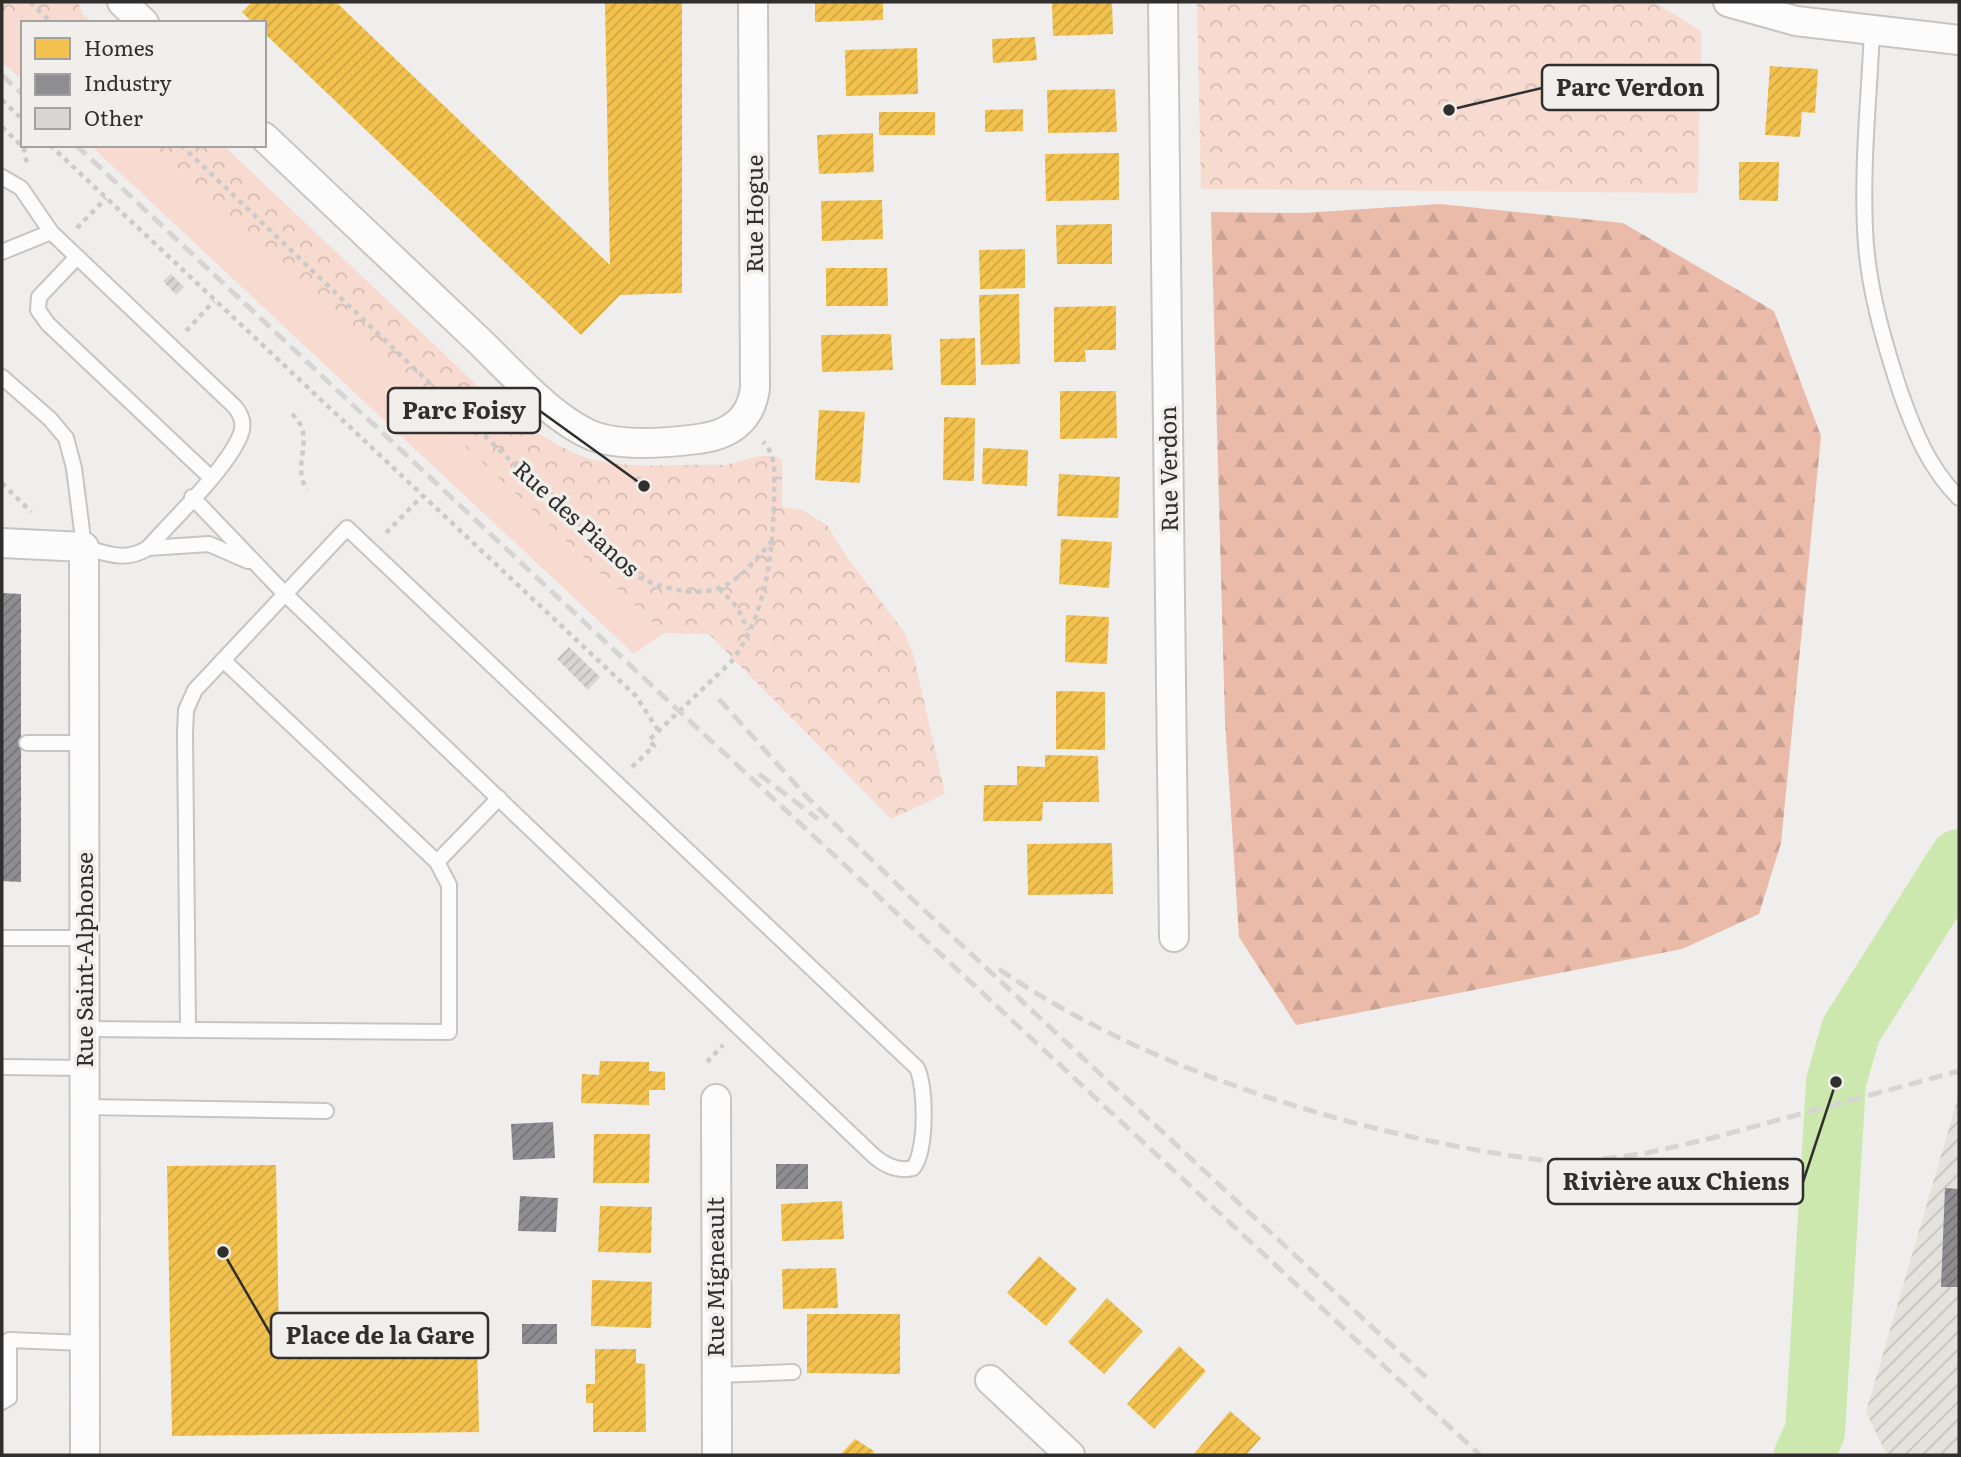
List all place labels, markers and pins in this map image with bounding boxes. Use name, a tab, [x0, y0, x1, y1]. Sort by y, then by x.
callout: Parc Verdon	[1542, 65, 1718, 110]
callout: Parc Foisy	[388, 388, 540, 433]
callout: Rivière aux Chiens	[1548, 1159, 1803, 1204]
callout: Place de la Gare	[271, 1313, 488, 1358]

